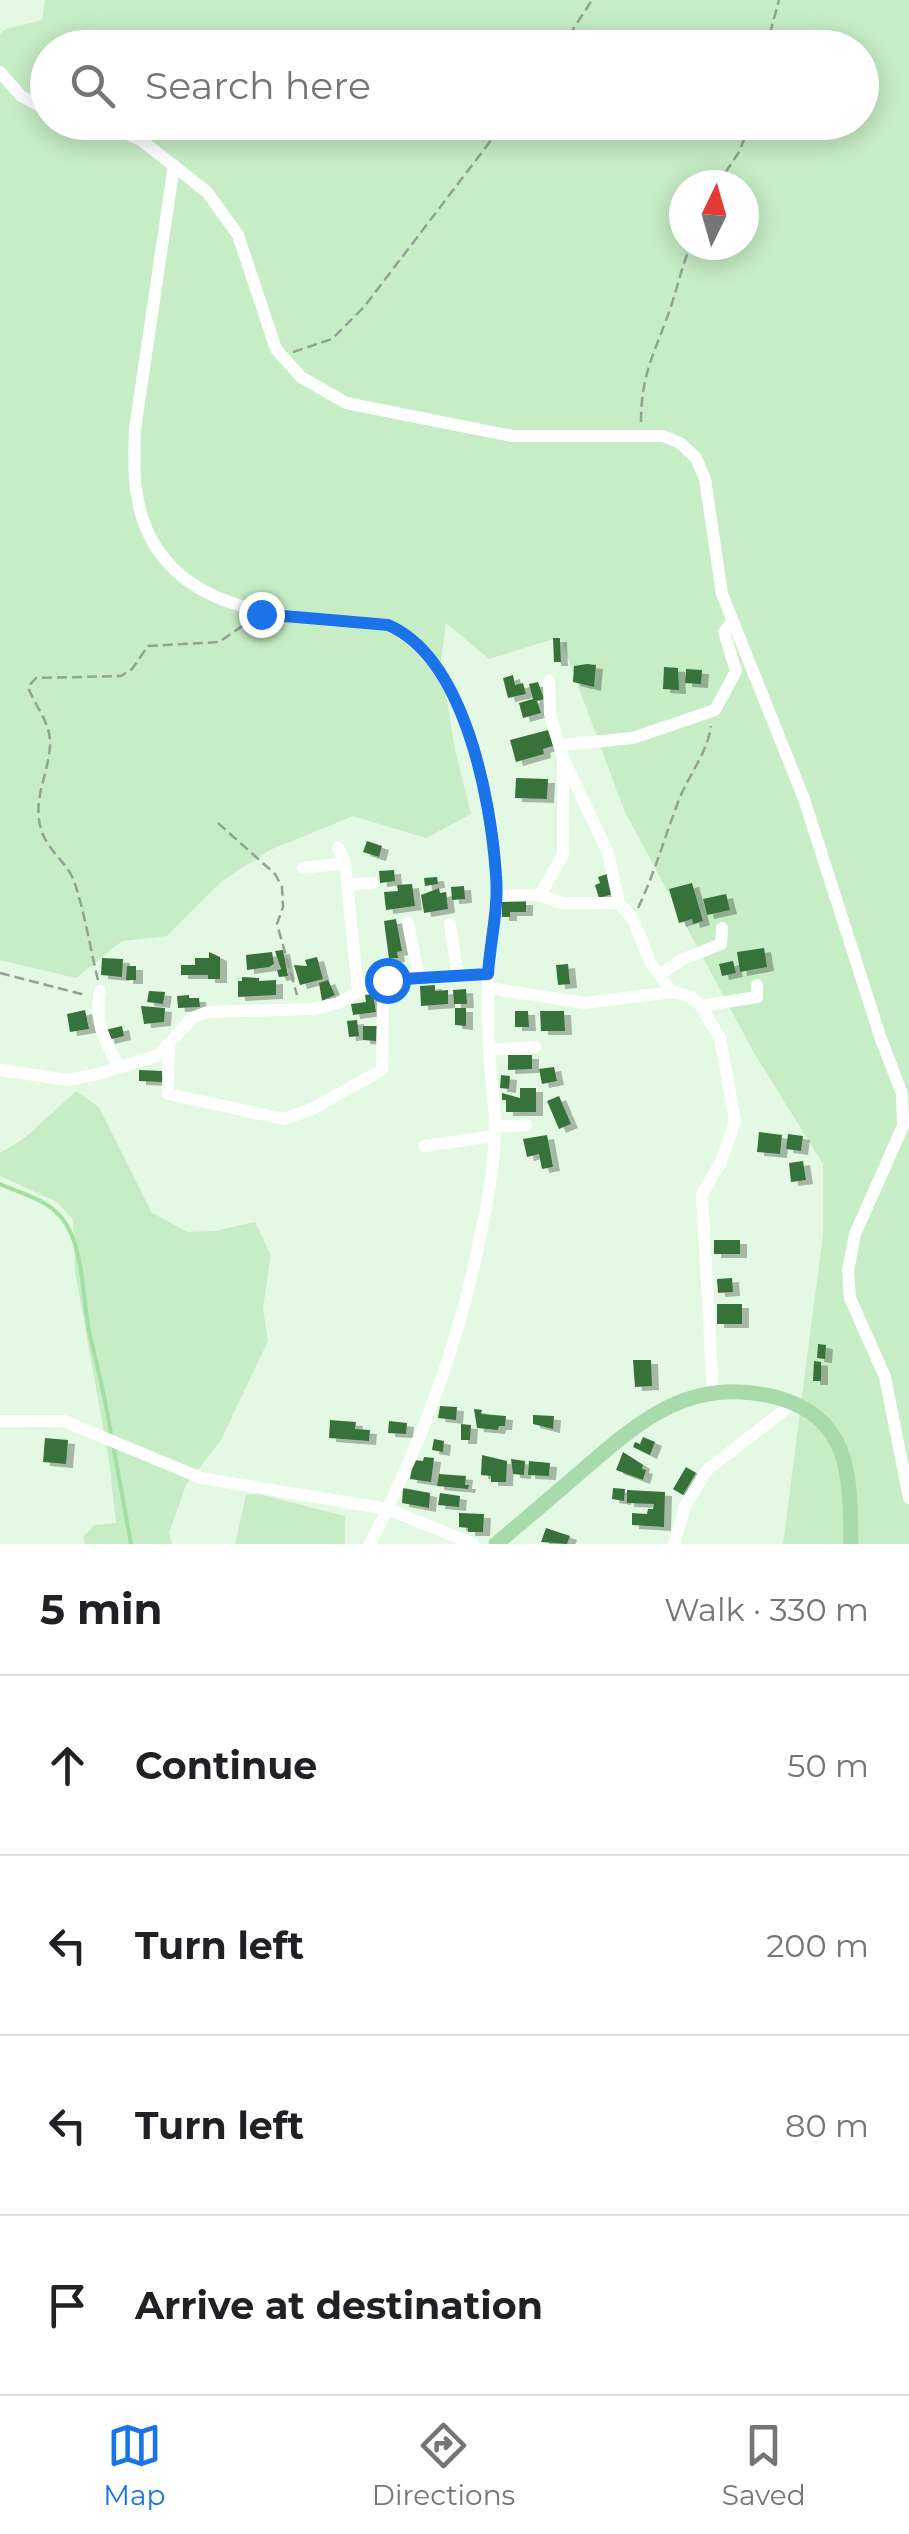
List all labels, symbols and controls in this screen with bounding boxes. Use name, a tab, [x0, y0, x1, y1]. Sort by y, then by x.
search box	[30, 30, 879, 140]
icon: search	[65, 58, 120, 113]
text: Search here	[145, 62, 371, 109]
north arrow	[669, 170, 759, 260]
route end	[239, 592, 285, 638]
route start	[365, 958, 411, 1004]
text: 5 min	[40, 1583, 163, 1635]
text: Walk · 330 m	[664, 1590, 869, 1629]
icon: ahead	[40, 1738, 95, 1793]
text: Continue	[135, 1742, 317, 1789]
text: 50 m	[787, 1746, 869, 1785]
icon: left	[40, 1918, 95, 1973]
text: Turn left	[135, 1922, 304, 1969]
text: 200 m	[766, 1926, 869, 1965]
icon: left	[40, 2098, 95, 2153]
text: Turn left	[135, 2102, 304, 2149]
text: 80 m	[785, 2106, 869, 2145]
icon: arrive	[40, 2278, 95, 2333]
text: Arrive at destination	[135, 2282, 543, 2329]
tab: Map	[103, 2418, 165, 2512]
tab: Directions	[372, 2418, 515, 2512]
tab: Saved	[722, 2418, 806, 2512]

